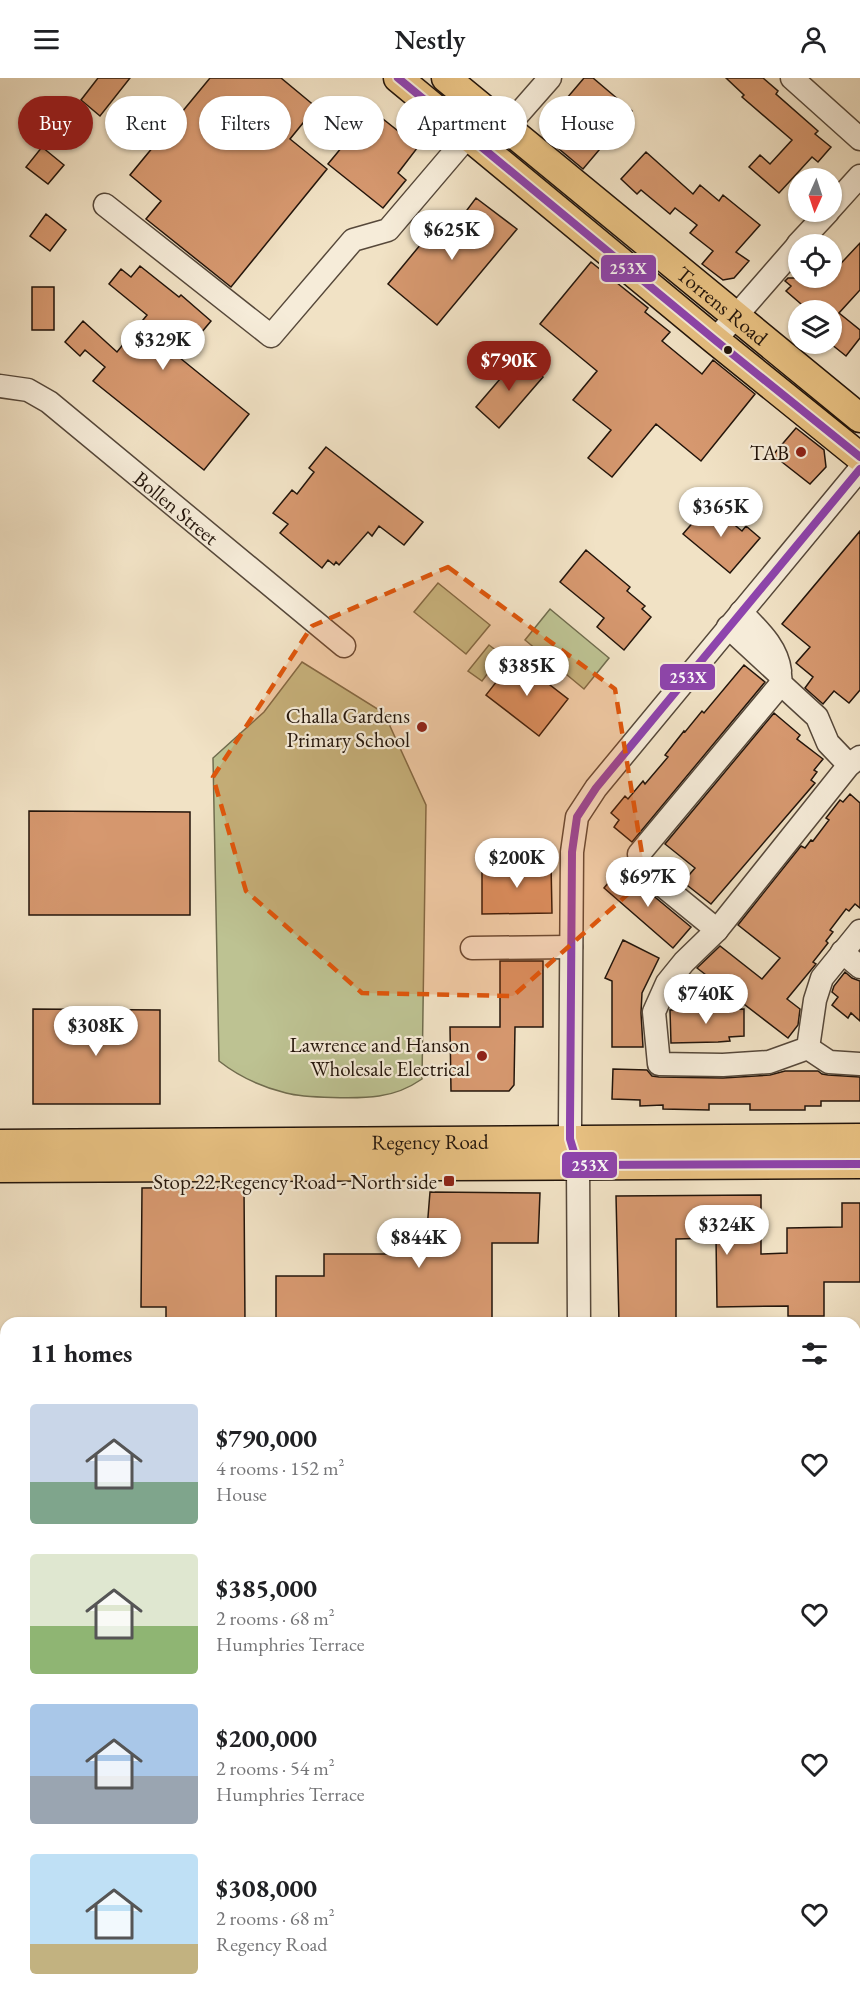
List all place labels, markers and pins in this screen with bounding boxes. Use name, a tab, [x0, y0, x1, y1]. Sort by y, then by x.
pin: $625K	[410, 210, 494, 261]
pin: $329K	[121, 320, 205, 371]
pin: $790K	[467, 341, 551, 392]
unlabelled marker	[722, 344, 734, 356]
place label: TAB	[750, 439, 789, 466]
marker: TAB	[794, 445, 808, 459]
pin: $365K	[679, 487, 763, 538]
pin: $385K	[485, 646, 569, 697]
place label: Challa Gardens Primary School	[286, 702, 410, 753]
marker: Challa Gardens Primary School	[415, 720, 429, 734]
pin: $200K	[475, 838, 559, 889]
pin: $697K	[606, 857, 690, 908]
pin: $740K	[664, 974, 748, 1025]
pin: $308K	[54, 1006, 138, 1057]
place label: Lawrence and Hanson Wholesale Electrical	[290, 1031, 470, 1082]
marker: Lawrence and Hanson Wholesale Electrical	[475, 1049, 489, 1063]
place label: Stop 22 Regency Road - North side	[153, 1168, 437, 1195]
marker: Stop 22 Regency Road - North side	[442, 1174, 456, 1188]
pin: $324K	[685, 1205, 769, 1256]
pin: $844K	[377, 1218, 461, 1269]

